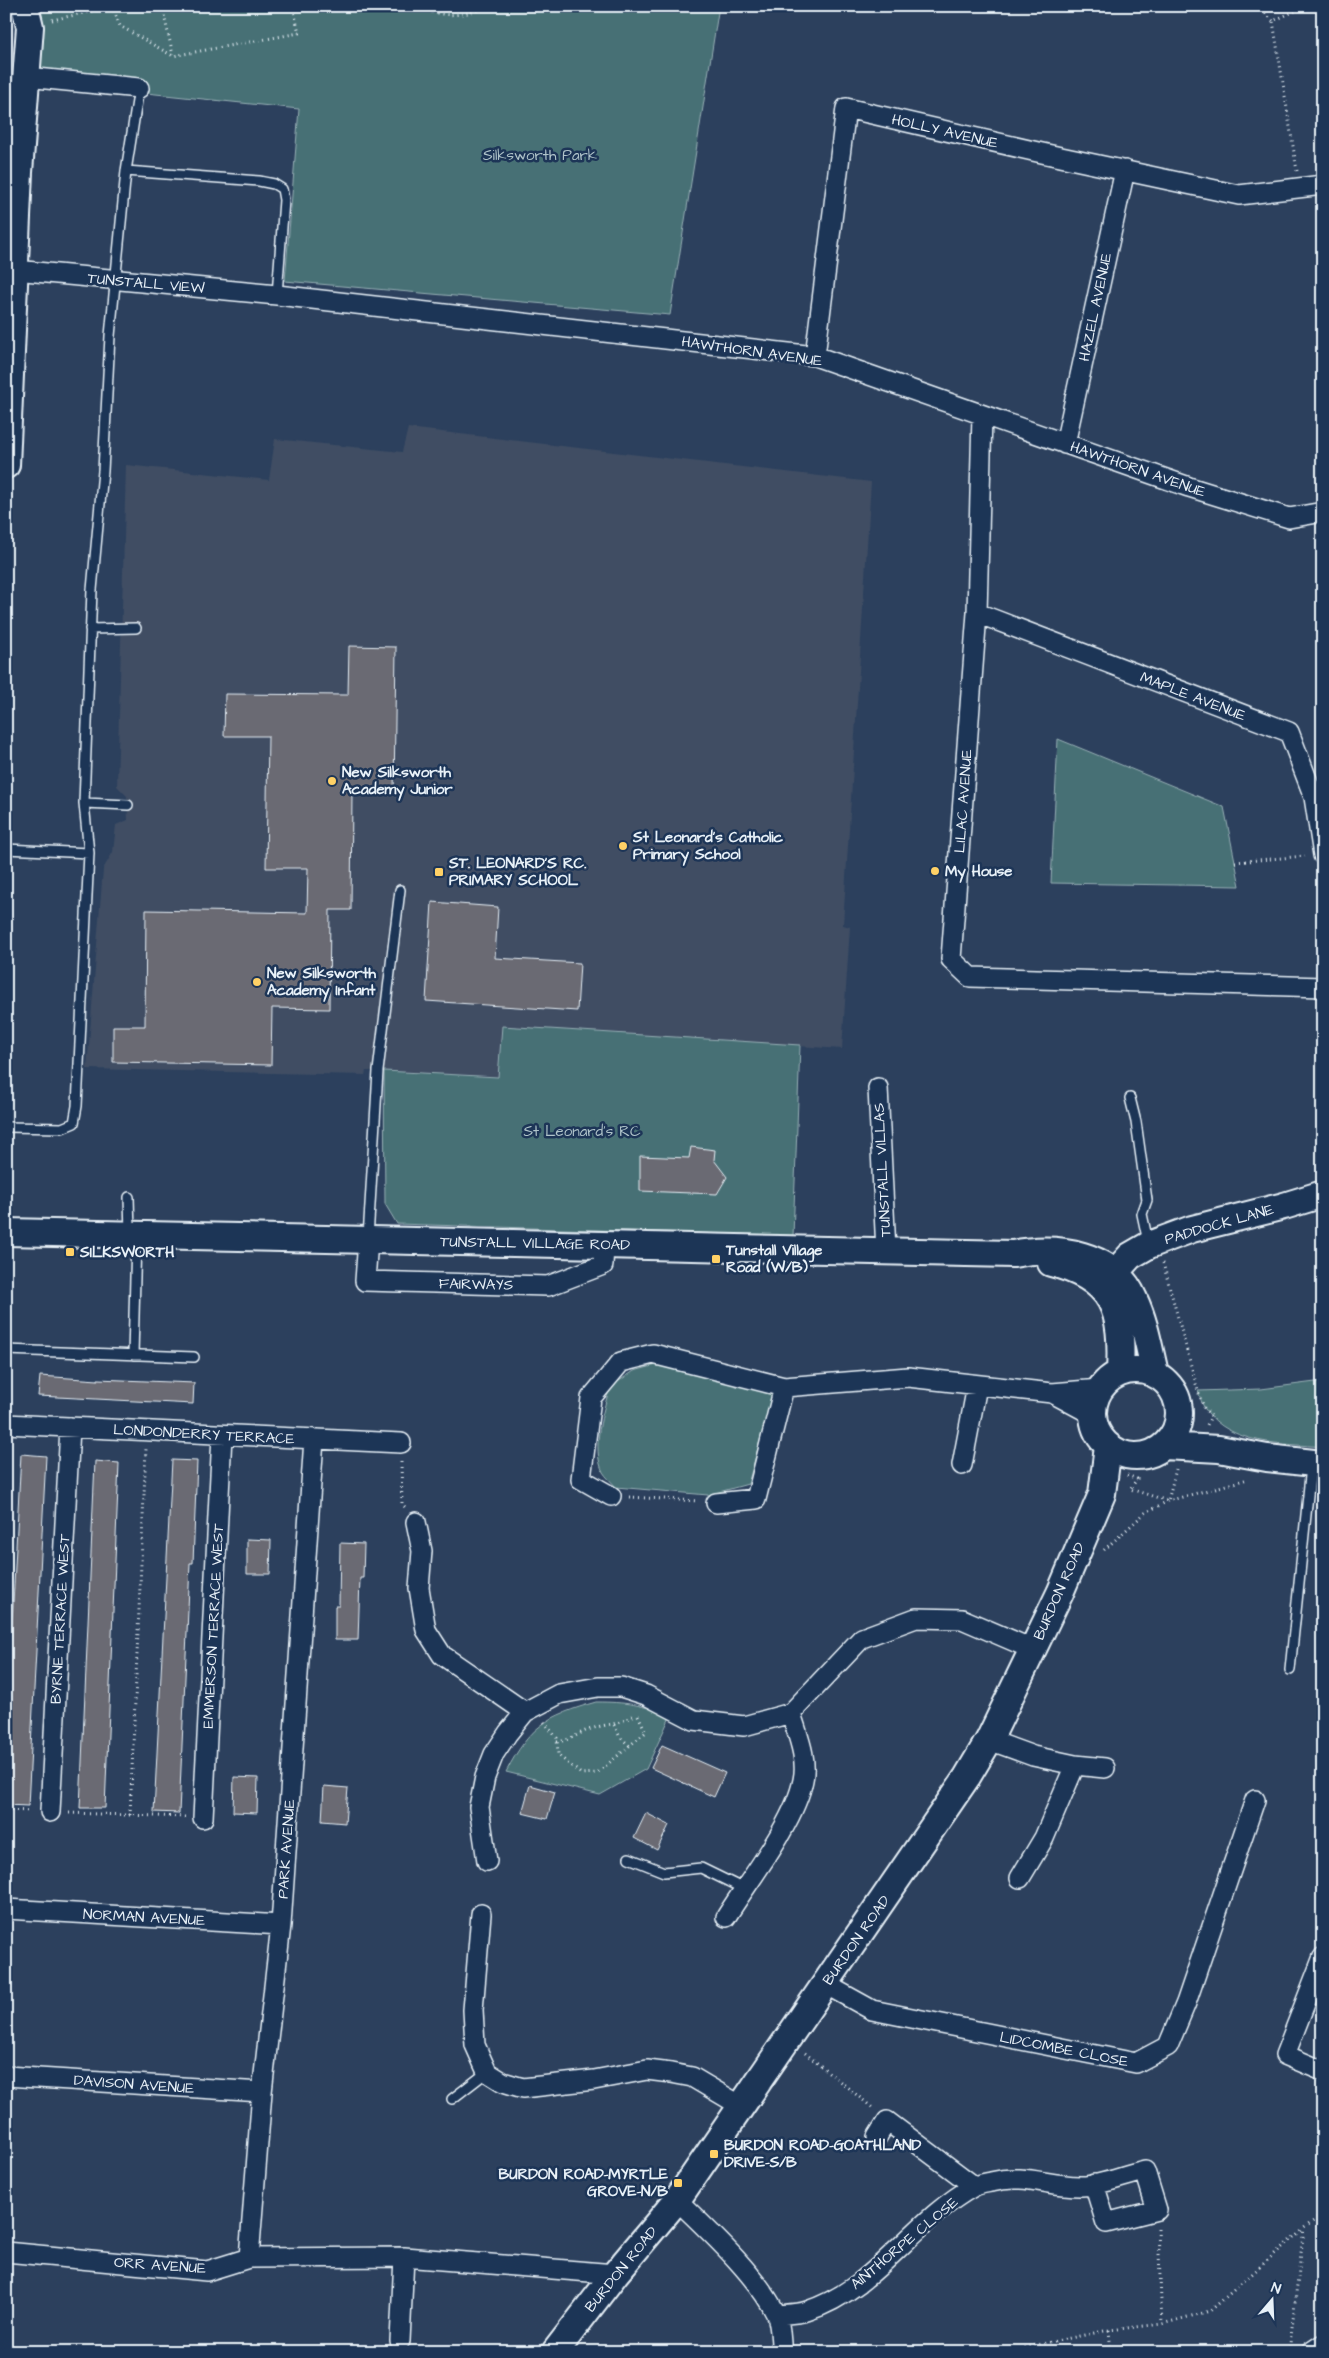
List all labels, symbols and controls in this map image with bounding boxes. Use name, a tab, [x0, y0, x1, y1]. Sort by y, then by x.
street label: HOLLY AVENUE	[890, 109, 1000, 154]
park label: Silksworth Park	[483, 145, 597, 166]
street label: HAZEL AVENUE	[1074, 251, 1117, 363]
street label: TUNSTALL VIEW	[87, 268, 205, 299]
street label: HAWTHORN AVENUE	[680, 331, 824, 372]
street label: HAWTHORN AVENUE	[1067, 436, 1208, 503]
street label: MAPLE AVENUE	[1137, 667, 1249, 726]
street label: LILAC AVENUE	[949, 748, 978, 854]
place label: New Silksworth Academy Junior	[342, 762, 453, 801]
marker: New Silksworth Academy Junior	[326, 775, 338, 787]
place label: St Leonard's Catholic Primary School	[632, 827, 784, 866]
marker: St Leonard's Catholic Primary School	[617, 840, 629, 852]
place label: ST. LEONARD'S RC. PRIMARY SCHOOL	[448, 853, 586, 891]
place label: My House	[945, 861, 1012, 883]
marker: My House	[929, 865, 941, 877]
marker: ST. LEONARD'S RC. PRIMARY SCHOOL	[433, 866, 445, 878]
place label: New Silksworth Academy Infant	[267, 963, 377, 1002]
marker: New Silksworth Academy Infant	[251, 976, 263, 988]
street label: TUNSTALL VILLAS	[868, 1102, 896, 1238]
park label: St Leonard's RC	[523, 1121, 641, 1142]
street label: PADDOCK LANE	[1162, 1199, 1276, 1250]
street label: TUNSTALL VILLAGE ROAD	[440, 1231, 630, 1256]
place label: Tunstall Village Road (W/B)	[725, 1240, 822, 1278]
place label: SILKSWORTH	[79, 1242, 174, 1263]
marker: SILKSWORTH	[64, 1246, 76, 1258]
marker: Tunstall Village Road (W/B)	[710, 1253, 722, 1265]
street label: FAIRWAYS	[439, 1273, 514, 1296]
street label: LONDONDERRY TERRACE	[113, 1419, 295, 1450]
street label: EMMERSON TERRACE WEST	[198, 1522, 229, 1729]
street label: BYRNE TERRACE WEST	[46, 1533, 75, 1705]
street label: BURDON ROAD	[1029, 1539, 1091, 1643]
street label: PARK AVENUE	[273, 1799, 300, 1899]
street label: BURDON ROAD	[818, 1891, 895, 1989]
street label: NORMAN AVENUE	[82, 1904, 206, 1931]
street label: LIDCOMBE CLOSE	[998, 2027, 1130, 2072]
street label: DAVISON AVENUE	[73, 2070, 195, 2099]
place label: BURDON ROAD-GOATHLAND DRIVE-S/B	[724, 2135, 922, 2173]
marker: BURDON ROAD-GOATHLAND DRIVE-S/B	[708, 2148, 720, 2160]
place label: BURDON ROAD-MYRTLE GROVE-N/B	[499, 2164, 668, 2202]
marker: BURDON ROAD-MYRTLE GROVE-N/B	[672, 2177, 684, 2189]
street label: AINTHORPE CLOSE	[846, 2192, 963, 2295]
street label: BURDON ROAD	[580, 2222, 663, 2317]
street label: ORR AVENUE	[113, 2252, 207, 2279]
north arrow	[1246, 2276, 1296, 2326]
text: N	[1268, 2278, 1284, 2300]

